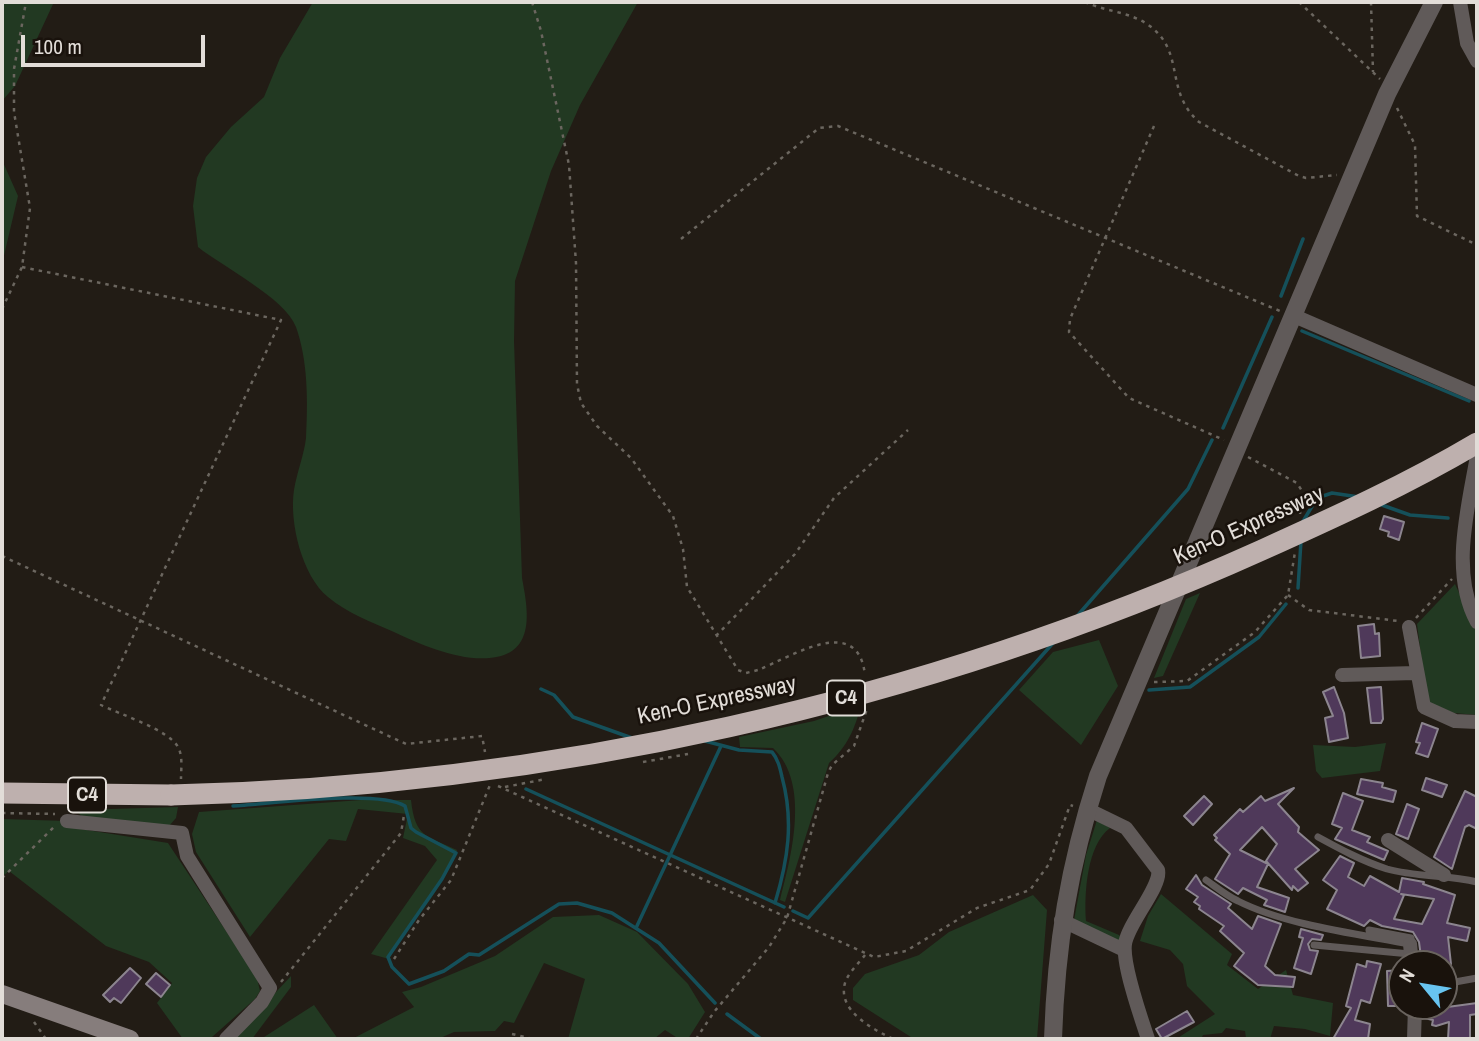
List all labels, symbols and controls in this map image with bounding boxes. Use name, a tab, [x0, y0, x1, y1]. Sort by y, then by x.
scale bar	[24, 21, 208, 65]
text: 100 m	[34, 32, 82, 61]
street label: Ken-O Expressway	[1170, 481, 1328, 571]
street label: Ken-O Expressway	[635, 671, 799, 731]
road number: C4	[827, 680, 865, 716]
road number: C4	[68, 778, 106, 812]
north arrow	[1388, 950, 1458, 1020]
text: N	[1392, 964, 1421, 987]

